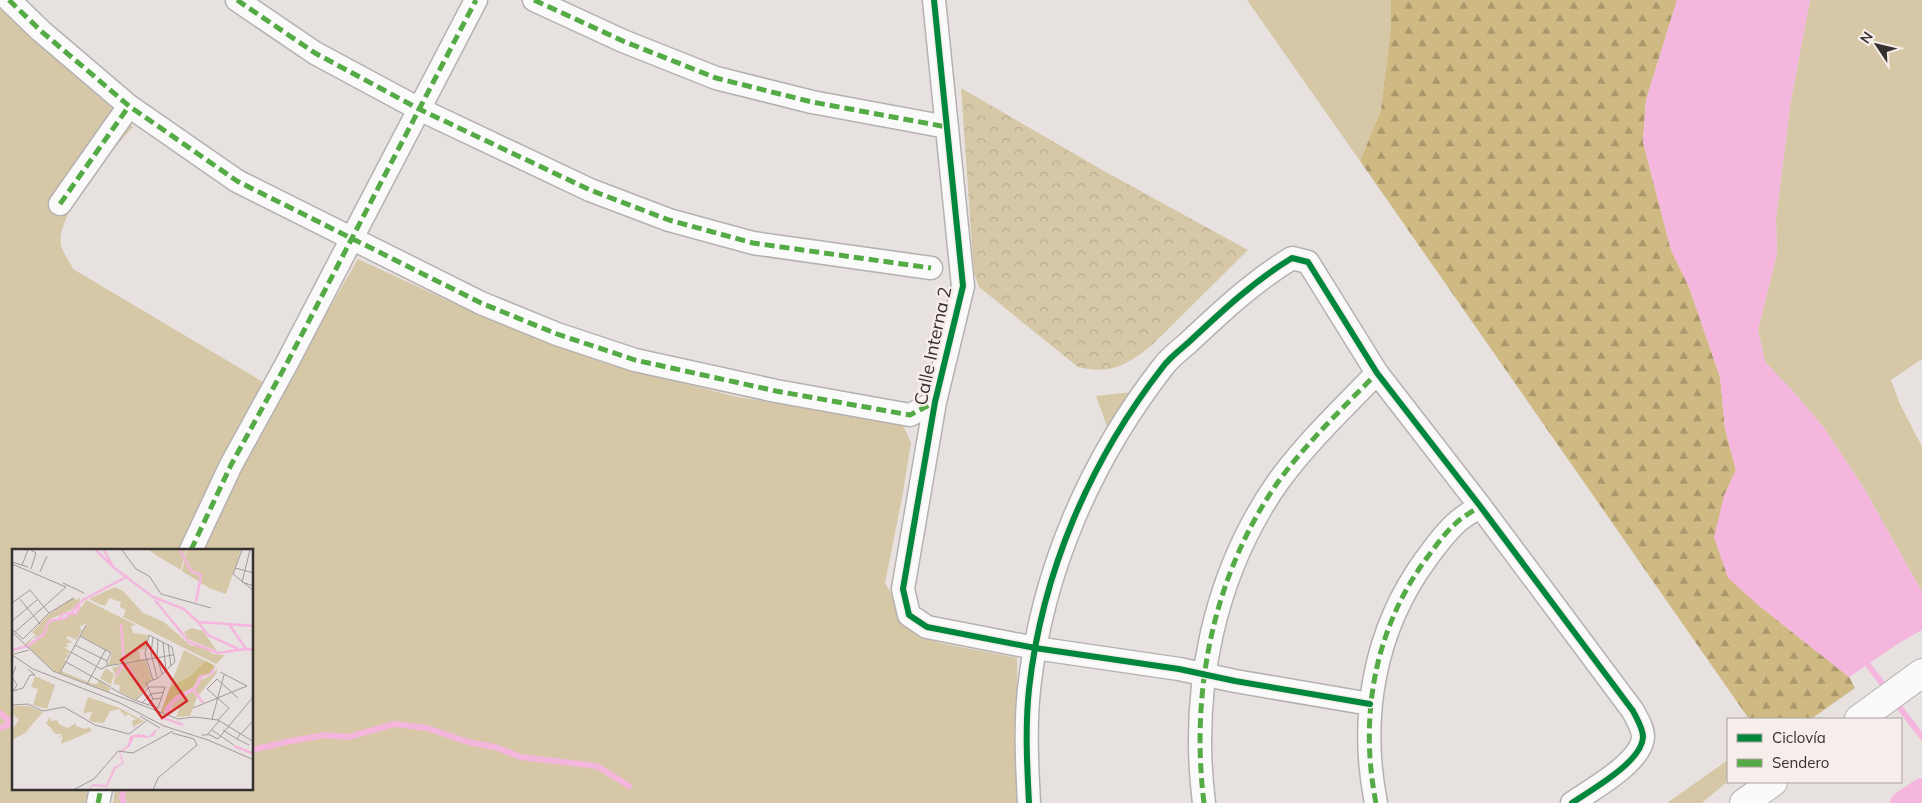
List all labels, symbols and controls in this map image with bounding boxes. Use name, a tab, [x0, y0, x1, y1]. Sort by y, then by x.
north arrow	[1852, 20, 1902, 70]
text: N	[1856, 28, 1877, 47]
street label: Calle Interna 2	[909, 285, 956, 407]
inset map	[12, 549, 254, 790]
legend	[1727, 718, 1902, 783]
text: Ciclovía	[1772, 728, 1826, 747]
text: Sendero	[1772, 753, 1829, 772]

